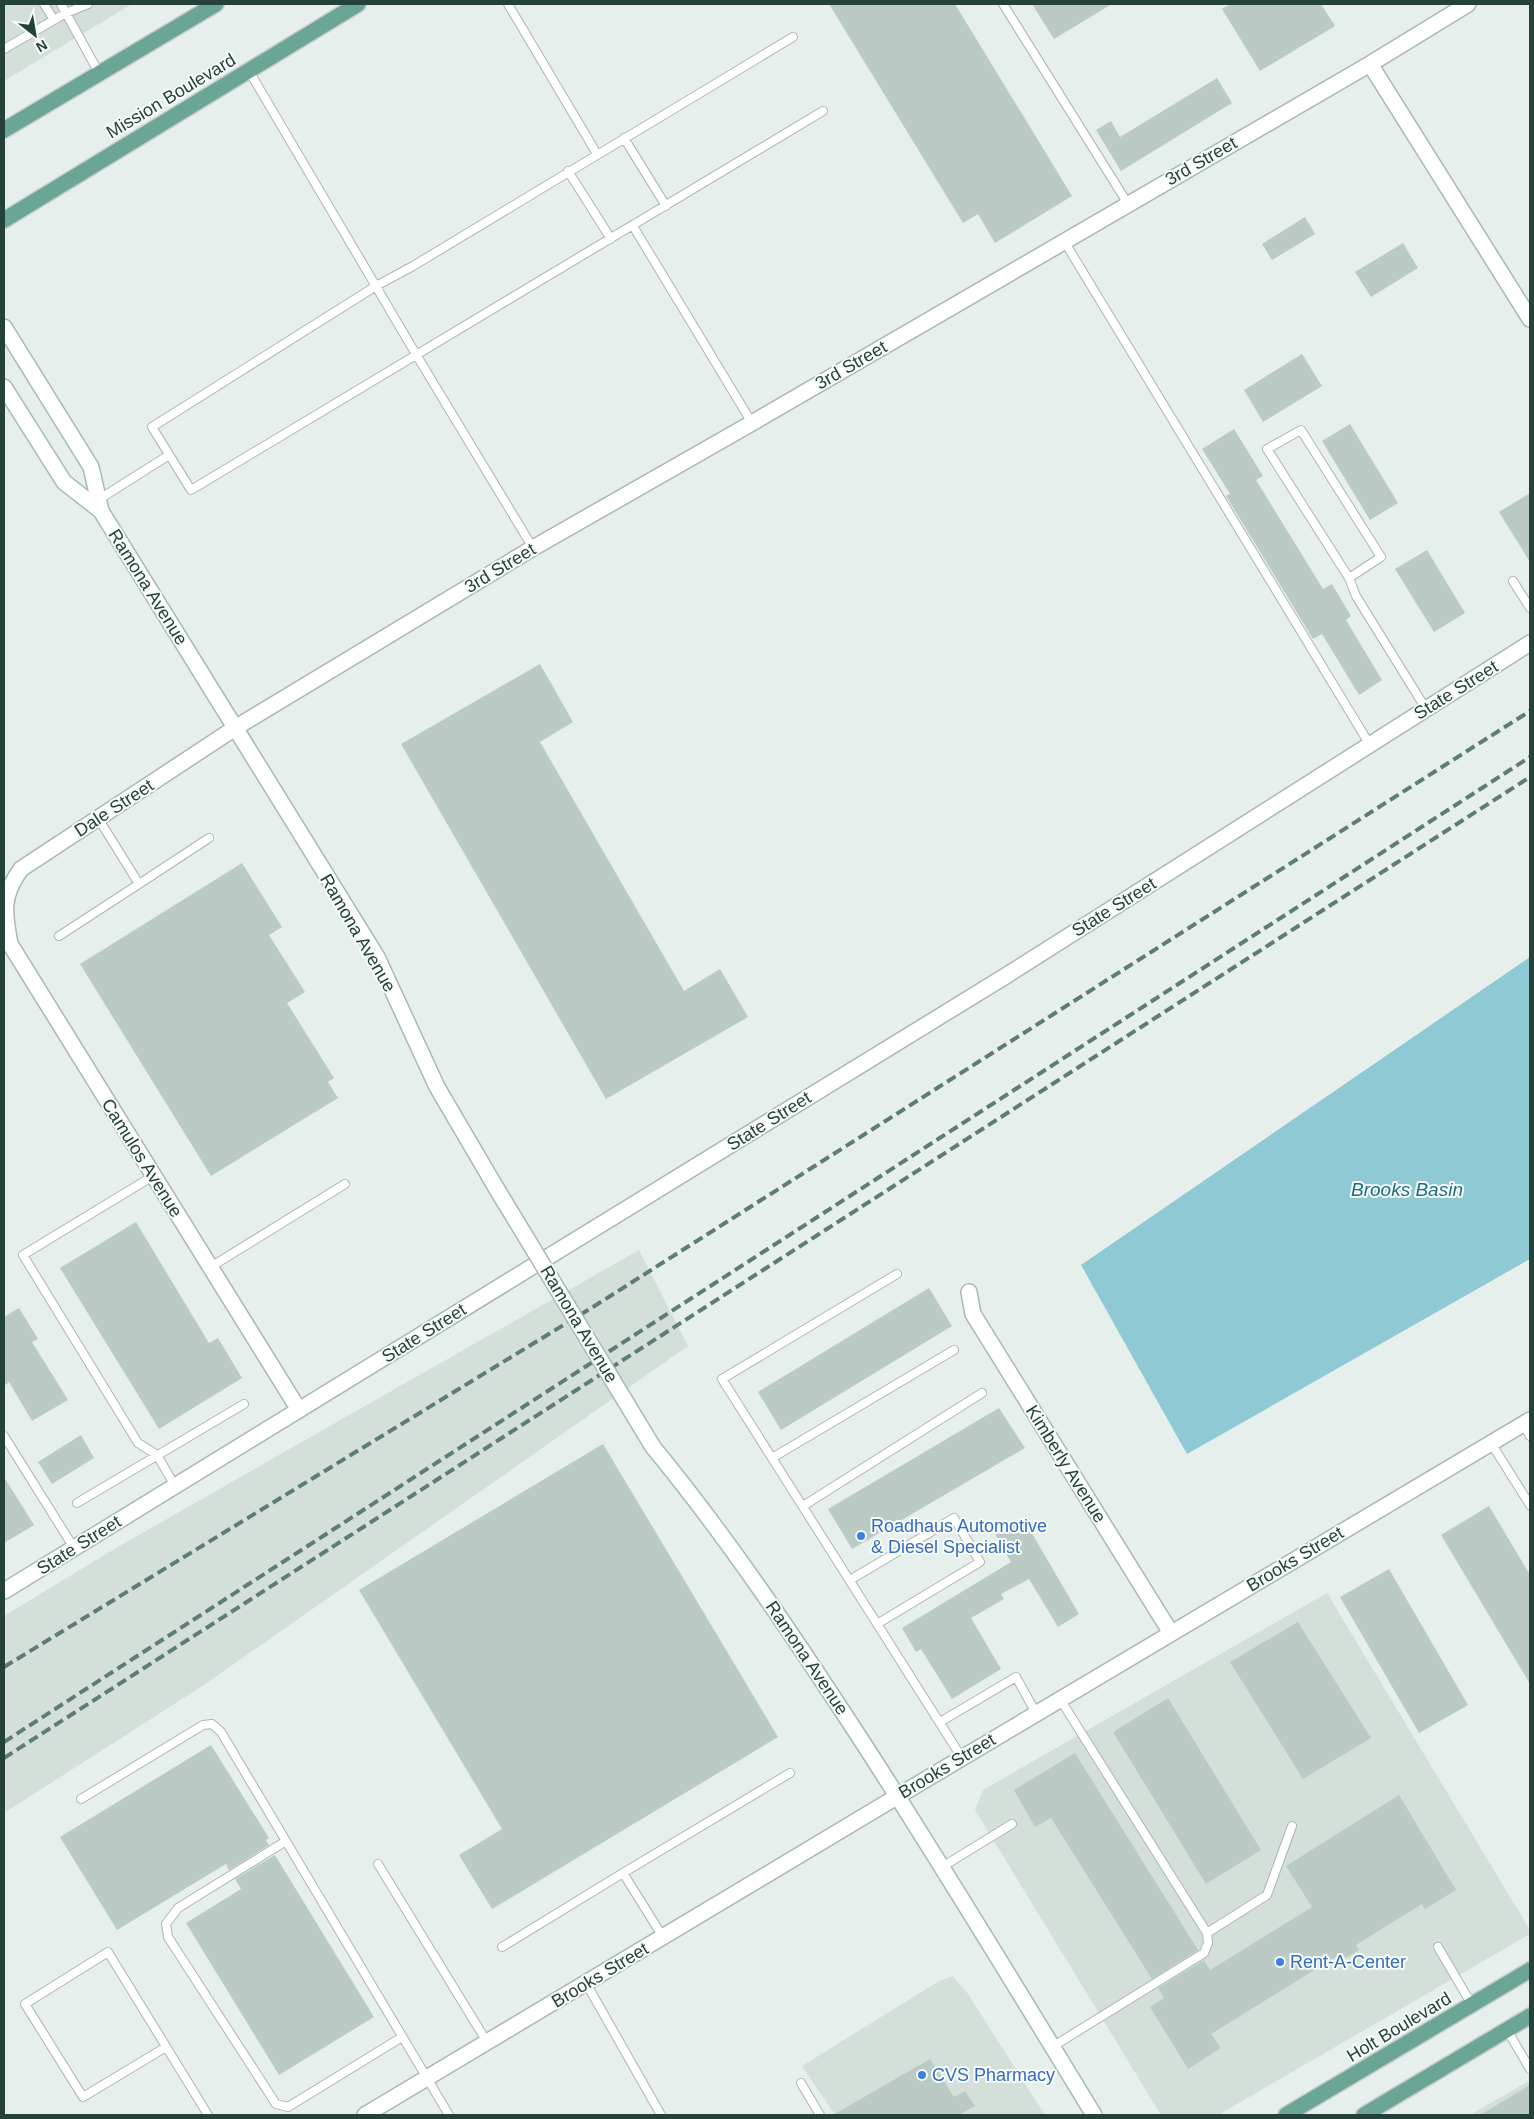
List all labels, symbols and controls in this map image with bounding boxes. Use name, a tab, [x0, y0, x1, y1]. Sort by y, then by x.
north arrow	[10, 10, 60, 60]
text: N	[33, 37, 50, 56]
street label: Mission Boulevard	[103, 50, 239, 142]
street label: 3rd Street	[1162, 133, 1240, 189]
street label: 3rd Street	[812, 337, 890, 393]
street label: Ramona Avenue	[104, 525, 192, 649]
street label: 3rd Street	[461, 539, 539, 597]
street label: State Street	[1410, 656, 1502, 724]
street label: Dale Street	[71, 775, 157, 841]
street label: Ramona Avenue	[316, 871, 400, 995]
street label: State Street	[1068, 873, 1160, 941]
street label: State Street	[723, 1087, 815, 1155]
street label: Camulos Avenue	[98, 1095, 186, 1221]
water label: Brooks Basin	[1351, 1179, 1463, 1200]
street label: Ramona Avenue	[536, 1262, 622, 1386]
street label: State Street	[378, 1299, 470, 1367]
street label: Kimberly Avenue	[1022, 1402, 1110, 1526]
street label: State Street	[33, 1511, 125, 1579]
place label: Roadhaus Automotive & Diesel Specialist	[871, 1516, 1047, 1557]
street label: Brooks Street	[1243, 1522, 1347, 1596]
marker: Roadhaus Automotive & Diesel Specialist	[855, 1530, 867, 1542]
street label: Ramona Avenue	[762, 1597, 852, 1719]
street label: Brooks Street	[895, 1729, 999, 1803]
street label: Brooks Street	[548, 1938, 652, 2012]
place label: Rent-A-Center	[1290, 1952, 1406, 1972]
marker: Rent-A-Center	[1274, 1956, 1286, 1968]
street label: Holt Boulevard	[1343, 1988, 1455, 2066]
place label: CVS Pharmacy	[932, 2065, 1055, 2085]
marker: CVS Pharmacy	[916, 2069, 928, 2081]

